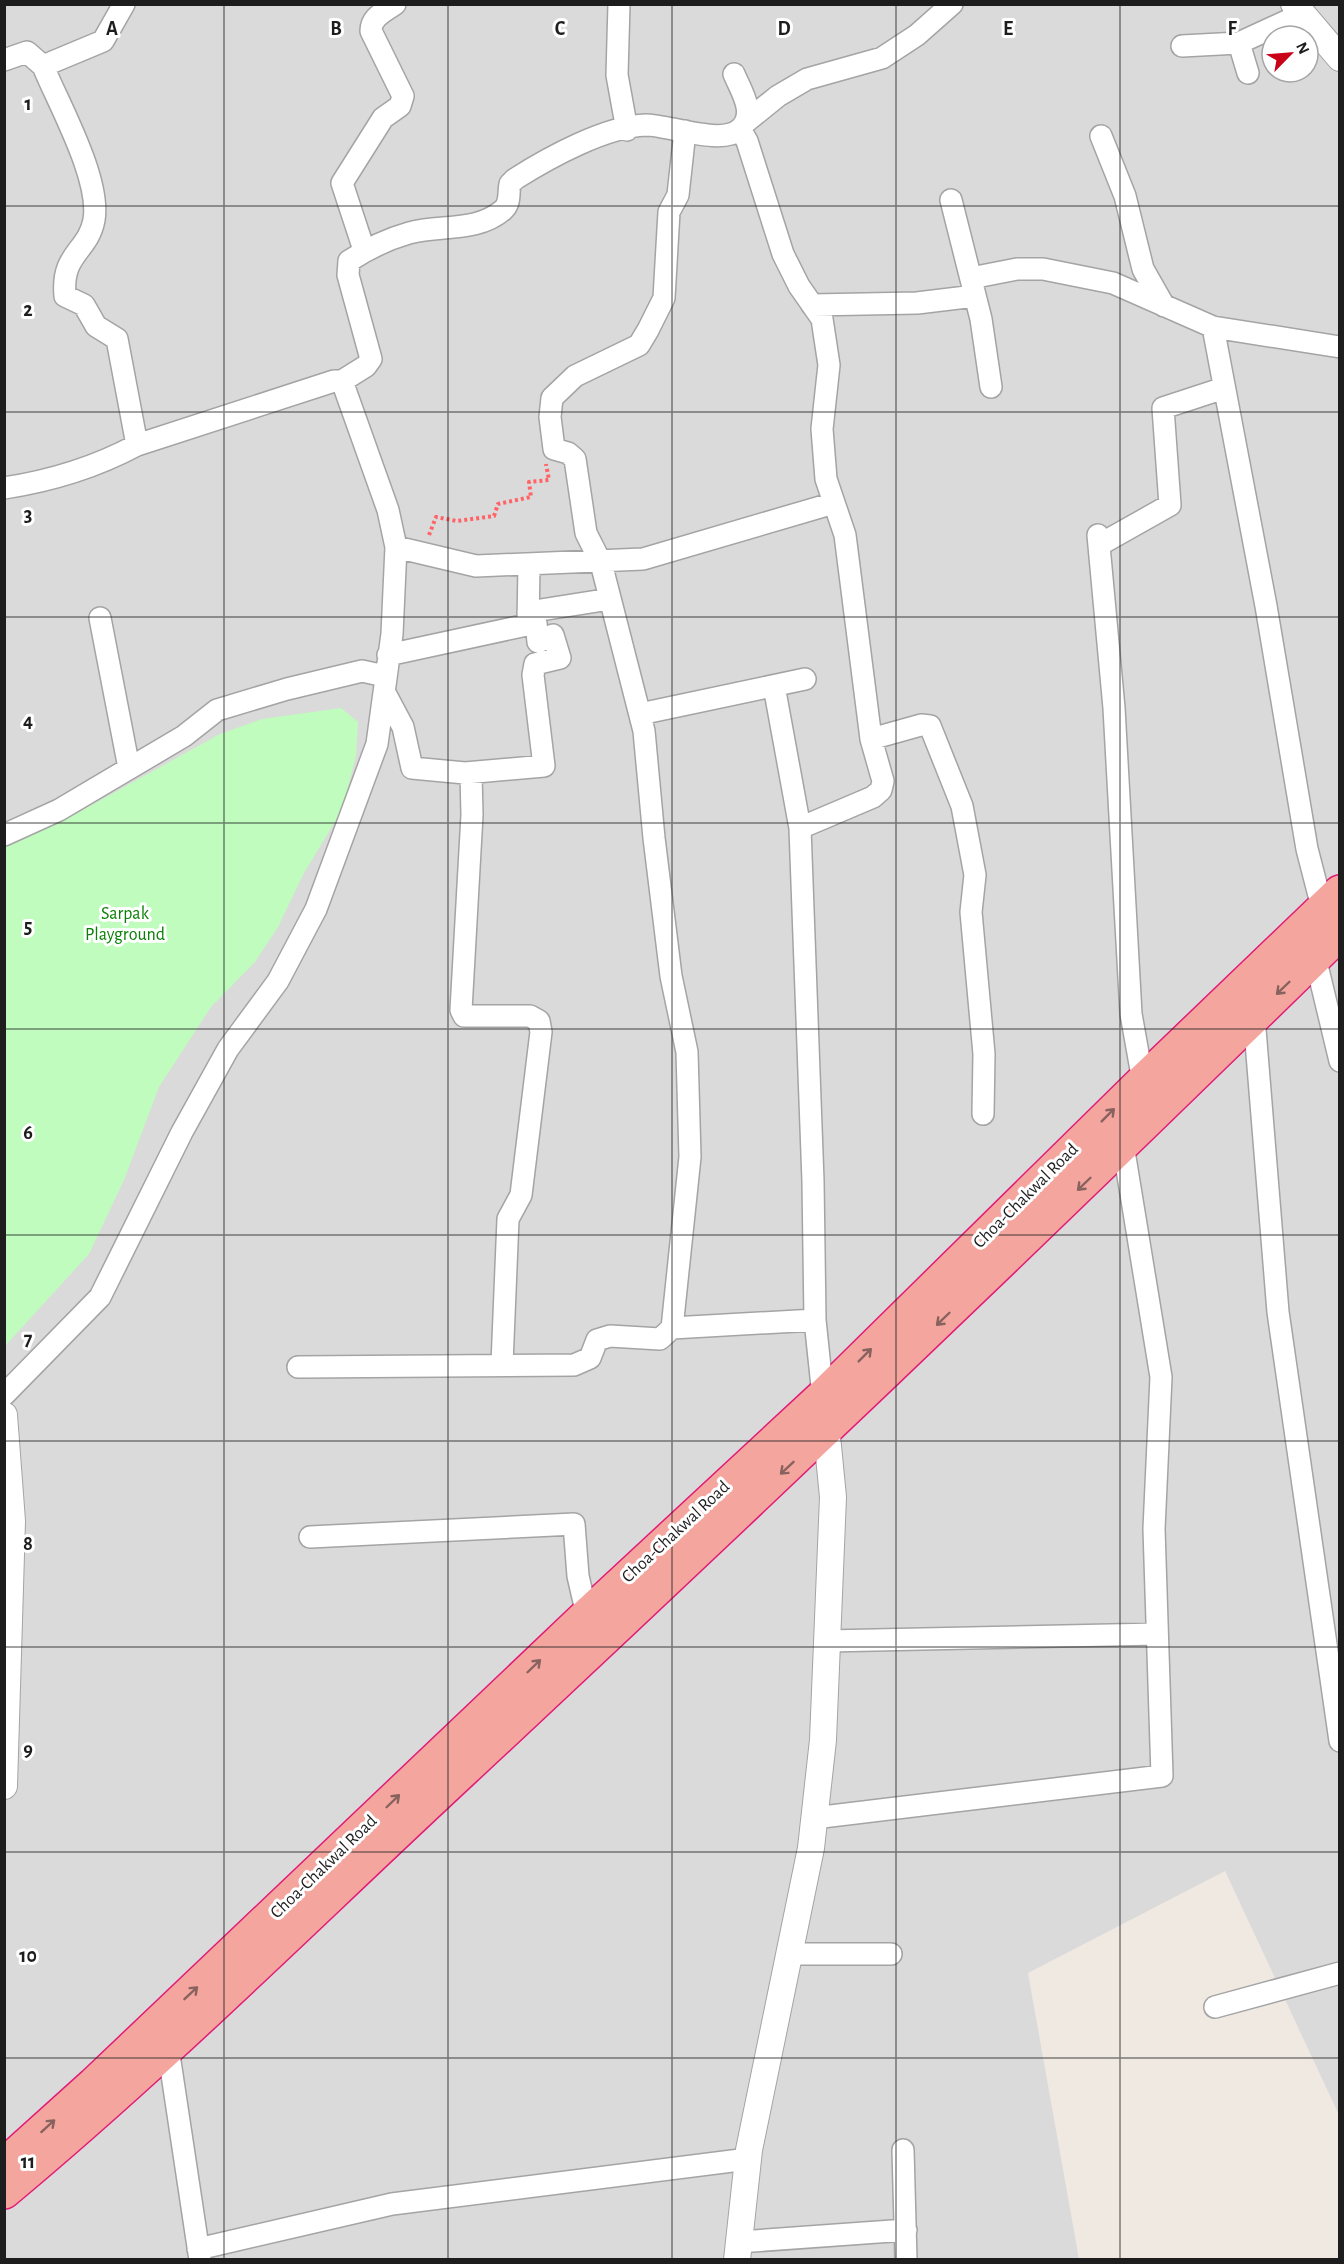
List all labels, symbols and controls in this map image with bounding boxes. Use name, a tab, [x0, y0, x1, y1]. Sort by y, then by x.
text: A	[106, 19, 118, 39]
text: B	[330, 19, 342, 39]
text: C	[555, 19, 566, 39]
text: D	[777, 19, 791, 39]
text: E	[1003, 19, 1013, 39]
text: F	[1227, 19, 1237, 39]
north arrow	[1260, 24, 1320, 84]
text: N	[1293, 40, 1312, 57]
text: 1	[24, 94, 32, 114]
text: 2	[23, 300, 33, 320]
text: 3	[24, 505, 32, 525]
text: 4	[23, 711, 33, 731]
park label: Sarpak Playground	[85, 905, 165, 944]
text: 5	[24, 917, 32, 937]
one-way arrow	[1275, 981, 1290, 996]
one-way arrow	[1101, 1107, 1116, 1122]
text: 6	[23, 1123, 33, 1143]
street label: Choa-Chakwal Road	[970, 1140, 1082, 1252]
one-way arrow	[1076, 1176, 1091, 1191]
one-way arrow	[936, 1312, 951, 1326]
text: 7	[24, 1329, 33, 1349]
one-way arrow	[857, 1347, 872, 1362]
one-way arrow	[780, 1461, 795, 1475]
street label: Choa-Chakwal Road	[619, 1478, 733, 1586]
text: 8	[23, 1534, 33, 1554]
one-way arrow	[526, 1659, 541, 1673]
text: 9	[23, 1740, 33, 1760]
one-way arrow	[385, 1795, 400, 1809]
street label: Choa-Chakwal Road	[267, 1812, 381, 1922]
text: 10	[19, 1946, 37, 1966]
one-way arrow	[183, 1986, 198, 2001]
one-way arrow	[40, 2119, 55, 2133]
text: 11	[21, 2152, 35, 2172]

